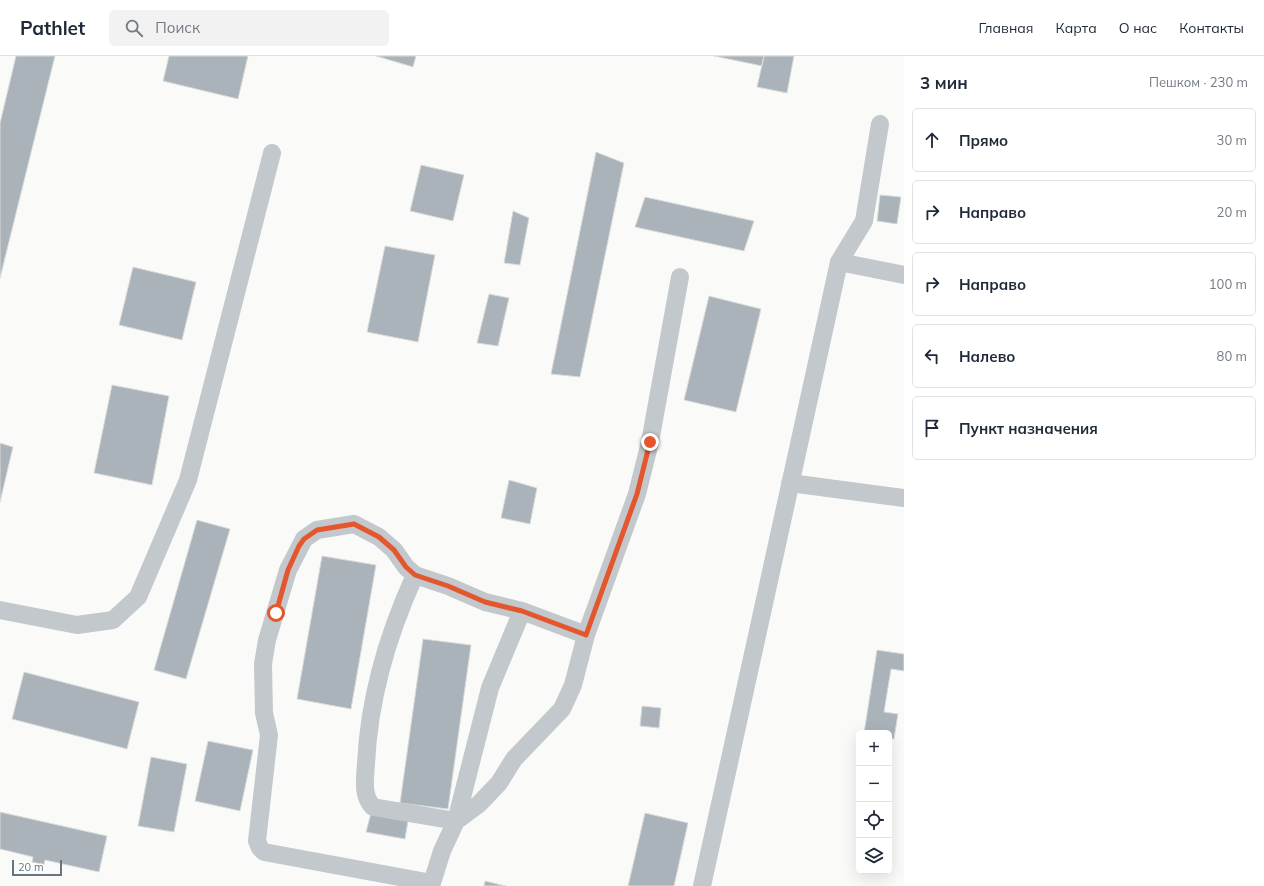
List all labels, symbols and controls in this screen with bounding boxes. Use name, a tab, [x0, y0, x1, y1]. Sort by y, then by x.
search box	[109, 10, 389, 46]
text: Pathlet	[20, 16, 85, 40]
icon: search	[123, 17, 145, 39]
text: Поиск	[155, 18, 200, 37]
text: Главная	[979, 19, 1034, 37]
text: Карта	[1056, 19, 1097, 37]
text: О нас	[1119, 19, 1157, 37]
text: Контакты	[1179, 19, 1244, 37]
text: 3 мин	[920, 72, 968, 93]
text: Пешком · 230 m	[1149, 74, 1248, 90]
icon: ahead	[921, 129, 943, 151]
text: Прямо	[959, 131, 1008, 150]
text: 30 m	[1217, 132, 1247, 148]
icon: right	[921, 201, 943, 223]
text: Направо	[959, 203, 1026, 222]
text: 20 m	[1217, 204, 1247, 220]
icon: right	[921, 273, 943, 295]
text: Направо	[959, 275, 1026, 294]
text: 100 m	[1209, 276, 1247, 292]
icon: left	[921, 345, 943, 367]
text: Налево	[959, 347, 1015, 366]
text: 80 m	[1217, 348, 1247, 364]
icon: arrive	[921, 417, 943, 439]
text: Пункт назначения	[959, 419, 1098, 438]
route end	[641, 433, 659, 451]
route start	[267, 604, 285, 622]
map controls	[856, 730, 892, 874]
button: +	[856, 730, 892, 766]
button: −	[856, 766, 892, 802]
button: locate	[856, 802, 892, 838]
button: layers	[856, 838, 892, 874]
scale bar	[12, 858, 62, 877]
text: 20 m	[18, 860, 44, 874]

